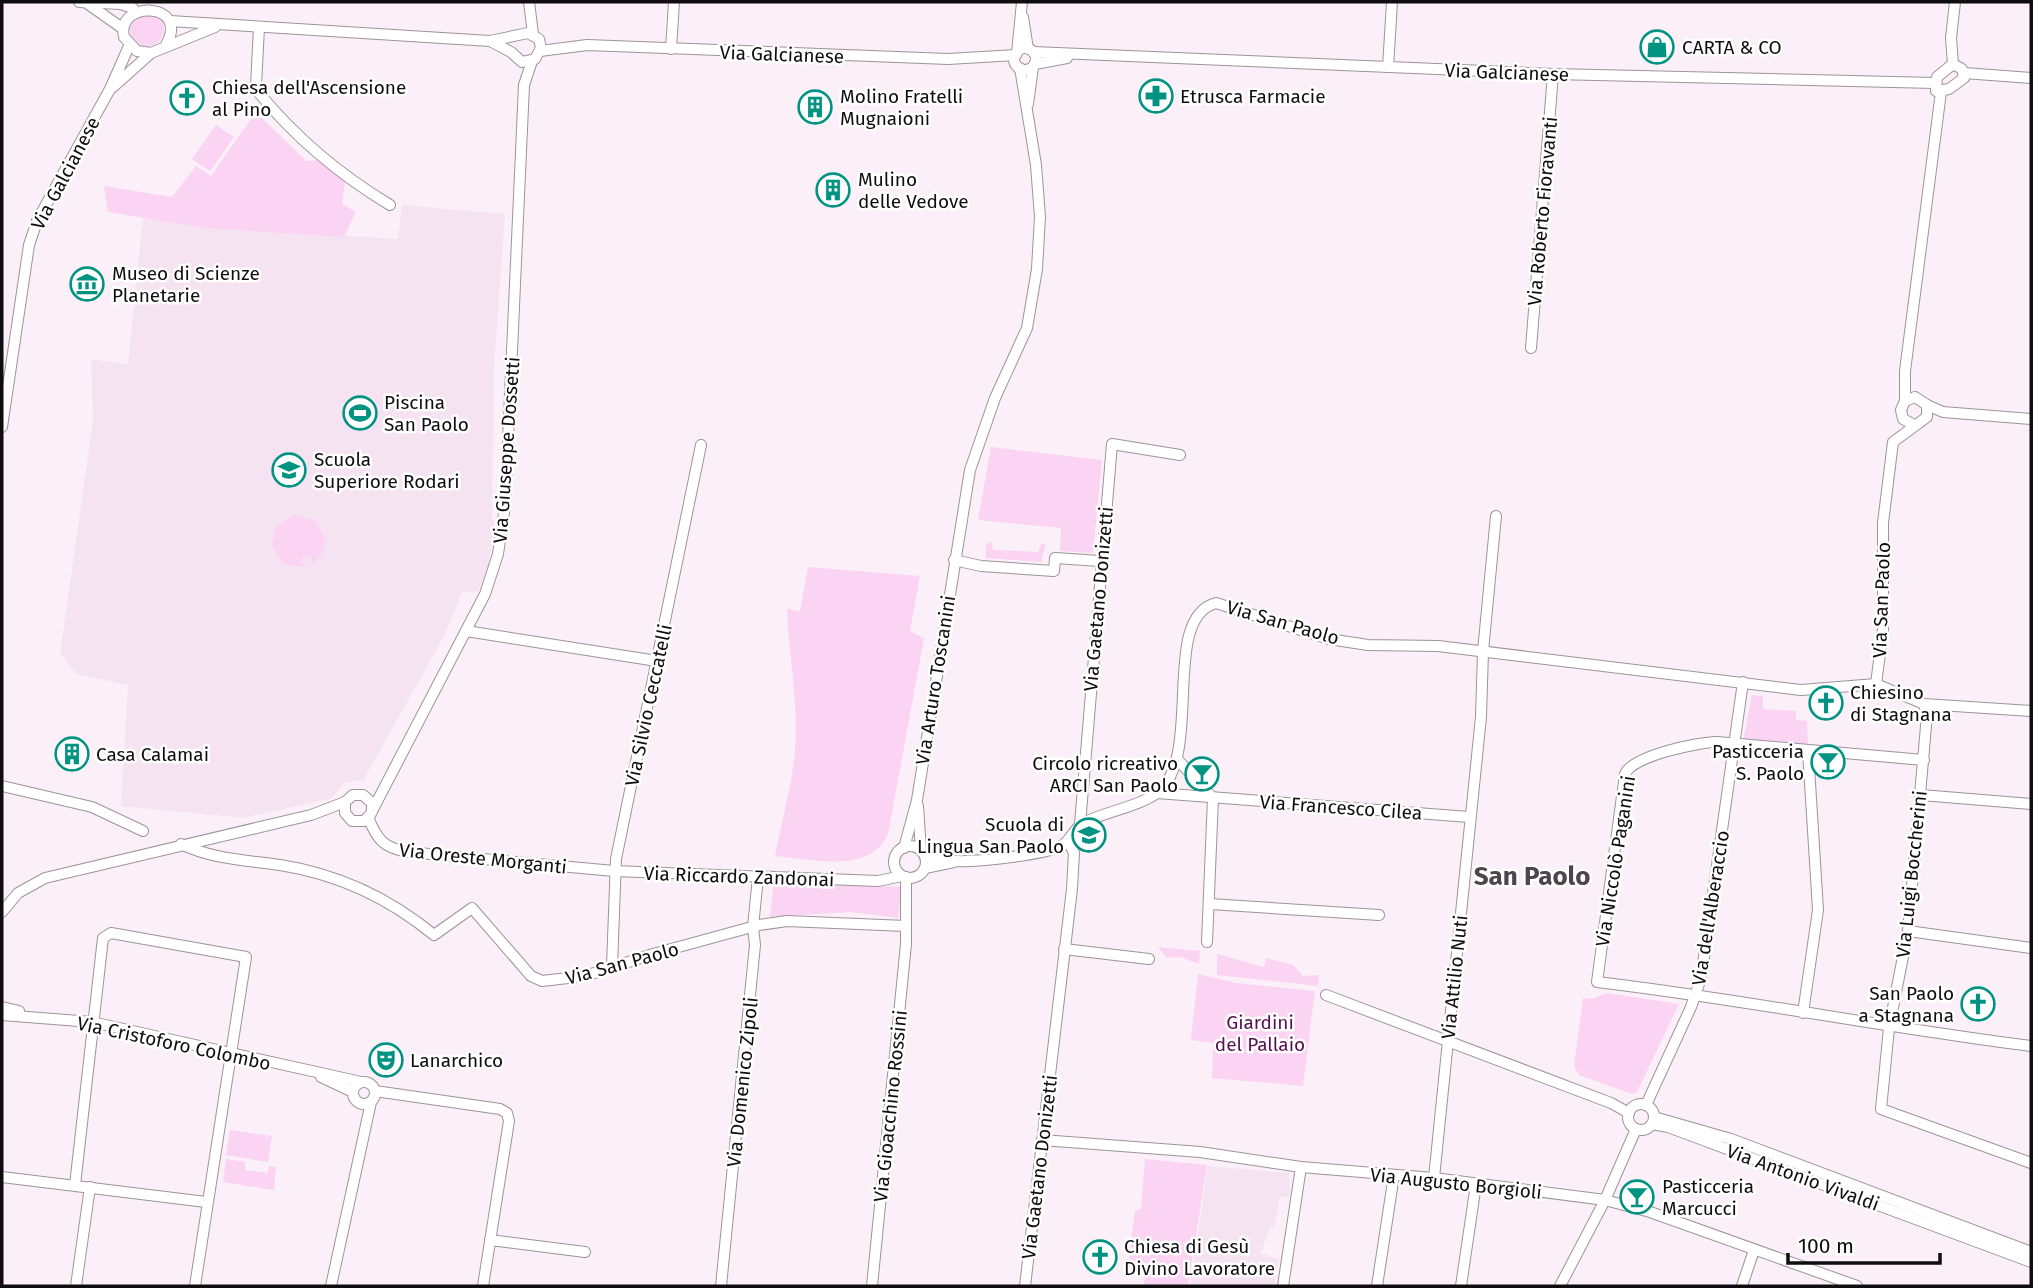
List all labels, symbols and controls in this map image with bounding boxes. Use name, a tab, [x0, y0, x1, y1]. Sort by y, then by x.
shop icon: CARTA & CO	[1638, 28, 1676, 66]
place label: CARTA & CO	[1682, 36, 1782, 59]
street label: Via Galcianese	[719, 41, 845, 68]
street label: Via Galcianese	[1444, 59, 1570, 86]
place label: Chiesa dell'Ascensione al Pino	[212, 76, 406, 121]
pharmacy icon: Etrusca Farmacie	[1137, 77, 1175, 115]
church icon: Chiesa dell'Ascensione al Pino	[168, 79, 206, 117]
place label: Molino Fratelli Mugnaioni	[840, 85, 963, 130]
place label: Etrusca Farmacie	[1180, 85, 1326, 108]
building icon: Molino Fratelli Mugnaioni	[796, 88, 834, 126]
street label: Via Galcianese	[26, 113, 105, 234]
street label: Via Roberto Fioravanti	[1523, 115, 1562, 307]
place label: Mulino delle Vedove	[858, 168, 969, 213]
building icon: Mulino delle Vedove	[814, 171, 852, 209]
place label: Museo di Scienze Planetarie	[112, 262, 260, 307]
museum icon: Museo di Scienze Planetarie	[68, 265, 106, 303]
street label: Via Giuseppe Dossetti	[488, 356, 525, 544]
place label: Piscina San Paolo	[384, 391, 469, 436]
sports icon: Piscina San Paolo	[341, 394, 379, 432]
place label: Scuola Superiore Rodari	[314, 448, 460, 493]
school or university icon: Scuola Superiore Rodari	[270, 451, 308, 489]
street label: Via Gaetano Donizetti	[1079, 506, 1118, 693]
street label: Via San Paolo	[1868, 542, 1895, 658]
street label: Via Arturo Toscanini	[911, 594, 960, 766]
street label: Via San Paolo	[1224, 595, 1342, 650]
street label: Via Silvio Ceccatelli	[620, 622, 677, 788]
place label: Chiesino di Stagnana	[1850, 681, 1952, 726]
church icon: Chiesino di Stagnana	[1807, 684, 1845, 722]
building icon: Casa Calamai	[53, 735, 91, 773]
place label: Pasticceria S. Paolo	[1712, 740, 1804, 785]
place label: Casa Calamai	[96, 743, 209, 766]
bar icon: Pasticceria S. Paolo	[1809, 743, 1847, 781]
place label: Circolo ricreativo ARCI San Paolo	[1032, 752, 1178, 797]
bar icon: Circolo ricreativo ARCI San Paolo	[1183, 755, 1221, 793]
street label: Via Niccolò Paganini	[1591, 774, 1640, 948]
street label: Via Luigi Boccherini	[1891, 789, 1932, 959]
street label: Via Francesco Cilea	[1259, 790, 1423, 825]
place label: Scuola di Lingua San Paolo	[917, 813, 1064, 858]
school or university icon: Scuola di Lingua San Paolo	[1070, 816, 1108, 854]
street label: Via dell'Alberaccio	[1687, 829, 1734, 987]
street label: Via Oreste Morganti	[398, 838, 568, 879]
district label: San Paolo	[1474, 861, 1590, 892]
street label: Via Riccardo Zandonai	[643, 862, 835, 891]
street label: Via Attilio Nuti	[1437, 914, 1472, 1040]
street label: Via San Paolo	[563, 937, 681, 990]
place label: San Paolo a Stagnana	[1859, 982, 1954, 1027]
church icon: San Paolo a Stagnana	[1959, 985, 1997, 1023]
street label: Via Domenico Zipoli	[722, 996, 763, 1168]
street label: Via Gioacchino Rossini	[869, 1009, 912, 1203]
park label: Giardini del Pallaio	[1215, 1011, 1305, 1056]
street label: Via Cristoforo Colombo	[75, 1012, 273, 1075]
theatre icon: Lanarchico	[367, 1041, 405, 1079]
place label: Lanarchico	[410, 1049, 503, 1072]
street label: Via Gaetano Donizetti	[1017, 1073, 1062, 1261]
street label: Via Antonio Vivaldi	[1723, 1139, 1882, 1216]
street label: Via Augusto Borgioli	[1369, 1163, 1543, 1204]
place label: Pasticceria Marcucci	[1662, 1175, 1754, 1220]
bar icon: Pasticceria Marcucci	[1618, 1178, 1656, 1216]
scale bar	[1788, 1222, 1940, 1266]
text: 100 m	[1798, 1233, 1854, 1259]
place label: Chiesa di Gesù Divino Lavoratore	[1124, 1235, 1275, 1280]
church icon: Chiesa di Gesù Divino Lavoratore	[1081, 1238, 1119, 1276]

